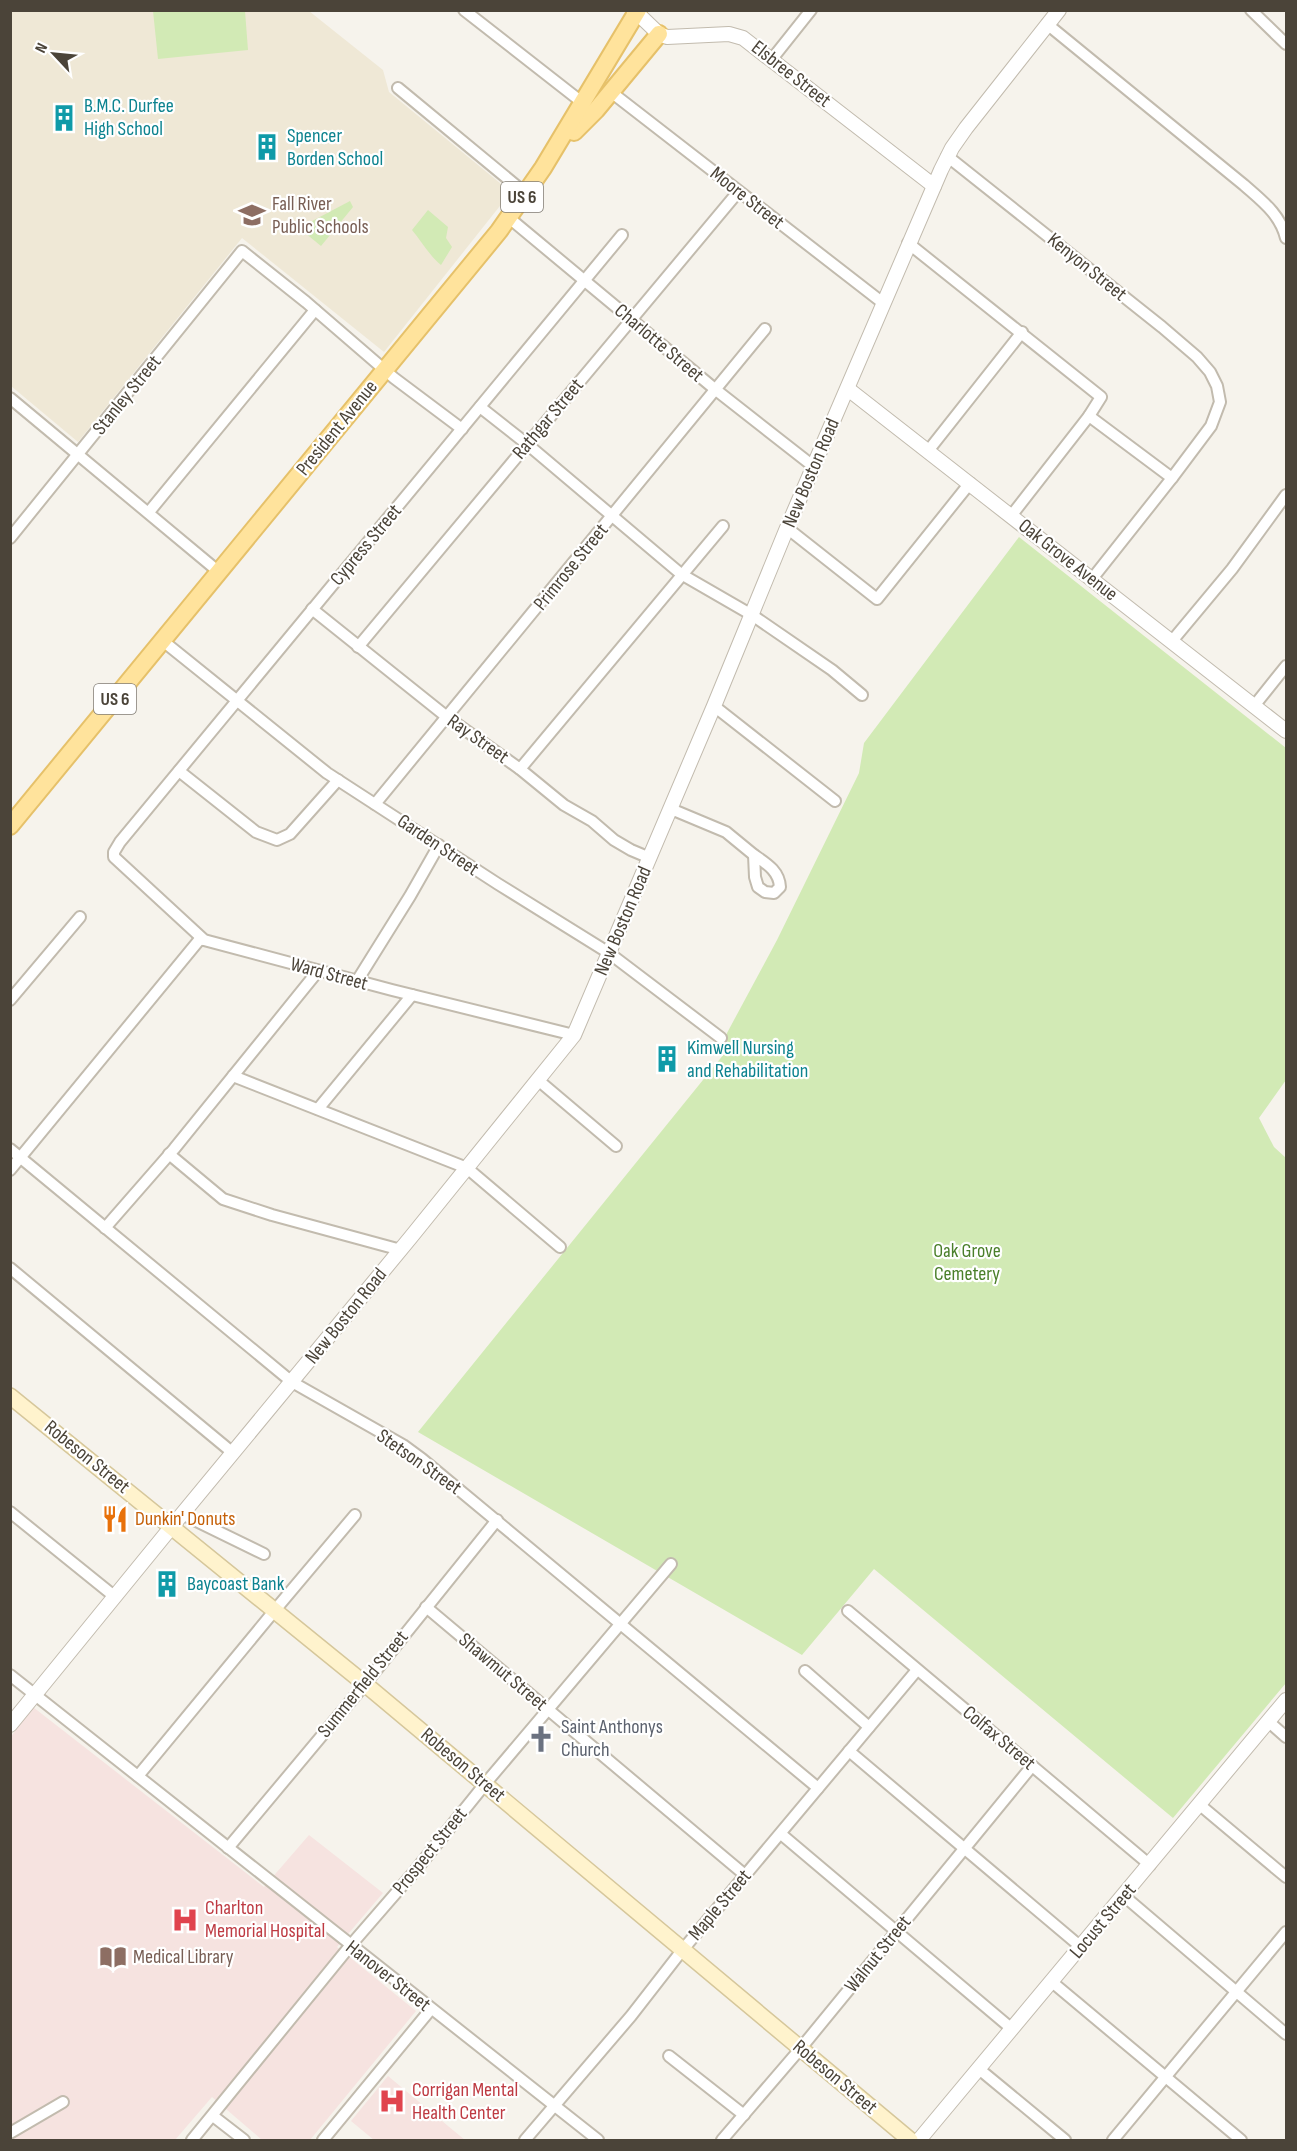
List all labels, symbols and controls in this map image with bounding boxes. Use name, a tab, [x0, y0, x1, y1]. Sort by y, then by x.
north arrow	[24, 24, 84, 84]
street label: Elsbree Street	[746, 36, 836, 112]
text: N	[31, 40, 52, 56]
place label: B.M.C. Durfee High School	[84, 94, 174, 141]
building icon: B.M.C. Durfee High School	[49, 103, 79, 133]
place label: Spencer Borden School	[287, 124, 383, 171]
building icon: Spencer Borden School	[252, 132, 282, 162]
street label: Moore Street	[705, 162, 789, 234]
road number: US 6	[501, 182, 543, 212]
place label: Fall River Public Schools	[272, 192, 369, 239]
school or university icon: Fall River Public Schools	[237, 200, 267, 230]
street label: Kenyon Street	[1043, 228, 1131, 306]
street label: Charlotte Street	[609, 299, 709, 387]
street label: Stanley Street	[88, 350, 166, 440]
street label: Rathgar Street	[507, 374, 589, 464]
street label: President Avenue	[291, 375, 383, 481]
street label: New Boston Road	[777, 415, 845, 531]
street label: Cypress Street	[325, 500, 407, 590]
street label: Oak Grove Avenue	[1014, 514, 1122, 606]
street label: Primrose Street	[529, 519, 613, 615]
road number: US 6	[94, 684, 136, 714]
street label: Ray Street	[443, 709, 513, 769]
street label: Garden Street	[393, 809, 483, 881]
street label: New Boston Road	[589, 863, 657, 979]
street label: Ward Street	[288, 952, 370, 996]
place label: Kimwell Nursing and Rehabilitation	[687, 1036, 808, 1083]
building icon: Kimwell Nursing and Rehabilitation	[652, 1044, 682, 1074]
park label: Oak Grove Cemetery	[933, 1239, 1001, 1286]
street label: New Boston Road	[300, 1263, 392, 1369]
street label: Robeson Street	[39, 1415, 135, 1499]
street label: Stetson Street	[372, 1424, 466, 1500]
restaurant icon: Dunkin' Donuts	[100, 1504, 130, 1534]
place label: Dunkin' Donuts	[135, 1507, 235, 1531]
building icon: Baycoast Bank	[152, 1569, 182, 1599]
place label: Baycoast Bank	[187, 1572, 285, 1596]
street label: Summerfield Street	[312, 1626, 414, 1742]
street label: Shawmut Street	[454, 1628, 552, 1716]
street label: Colfax Street	[958, 1701, 1040, 1775]
place label: Saint Anthonys Church	[561, 1715, 663, 1762]
street label: Robeson Street	[416, 1723, 510, 1807]
church icon: Saint Anthonys Church	[526, 1724, 556, 1754]
street label: Prospect Street	[388, 1803, 472, 1899]
street label: Maple Street	[683, 1865, 757, 1945]
street label: Locust Street	[1065, 1879, 1141, 1963]
place label: Charlton Memorial Hospital	[205, 1896, 325, 1943]
hospital icon: Charlton Memorial Hospital	[170, 1905, 200, 1935]
street label: Walnut Street	[840, 1911, 916, 1997]
street label: Hanover Street	[341, 1935, 435, 2017]
library icon: Medical Library	[98, 1942, 128, 1972]
place label: Medical Library	[133, 1945, 234, 1969]
street label: Robeson Street	[788, 2035, 882, 2119]
place label: Corrigan Mental Health Center	[412, 2078, 518, 2125]
hospital icon: Corrigan Mental Health Center	[377, 2086, 407, 2116]

